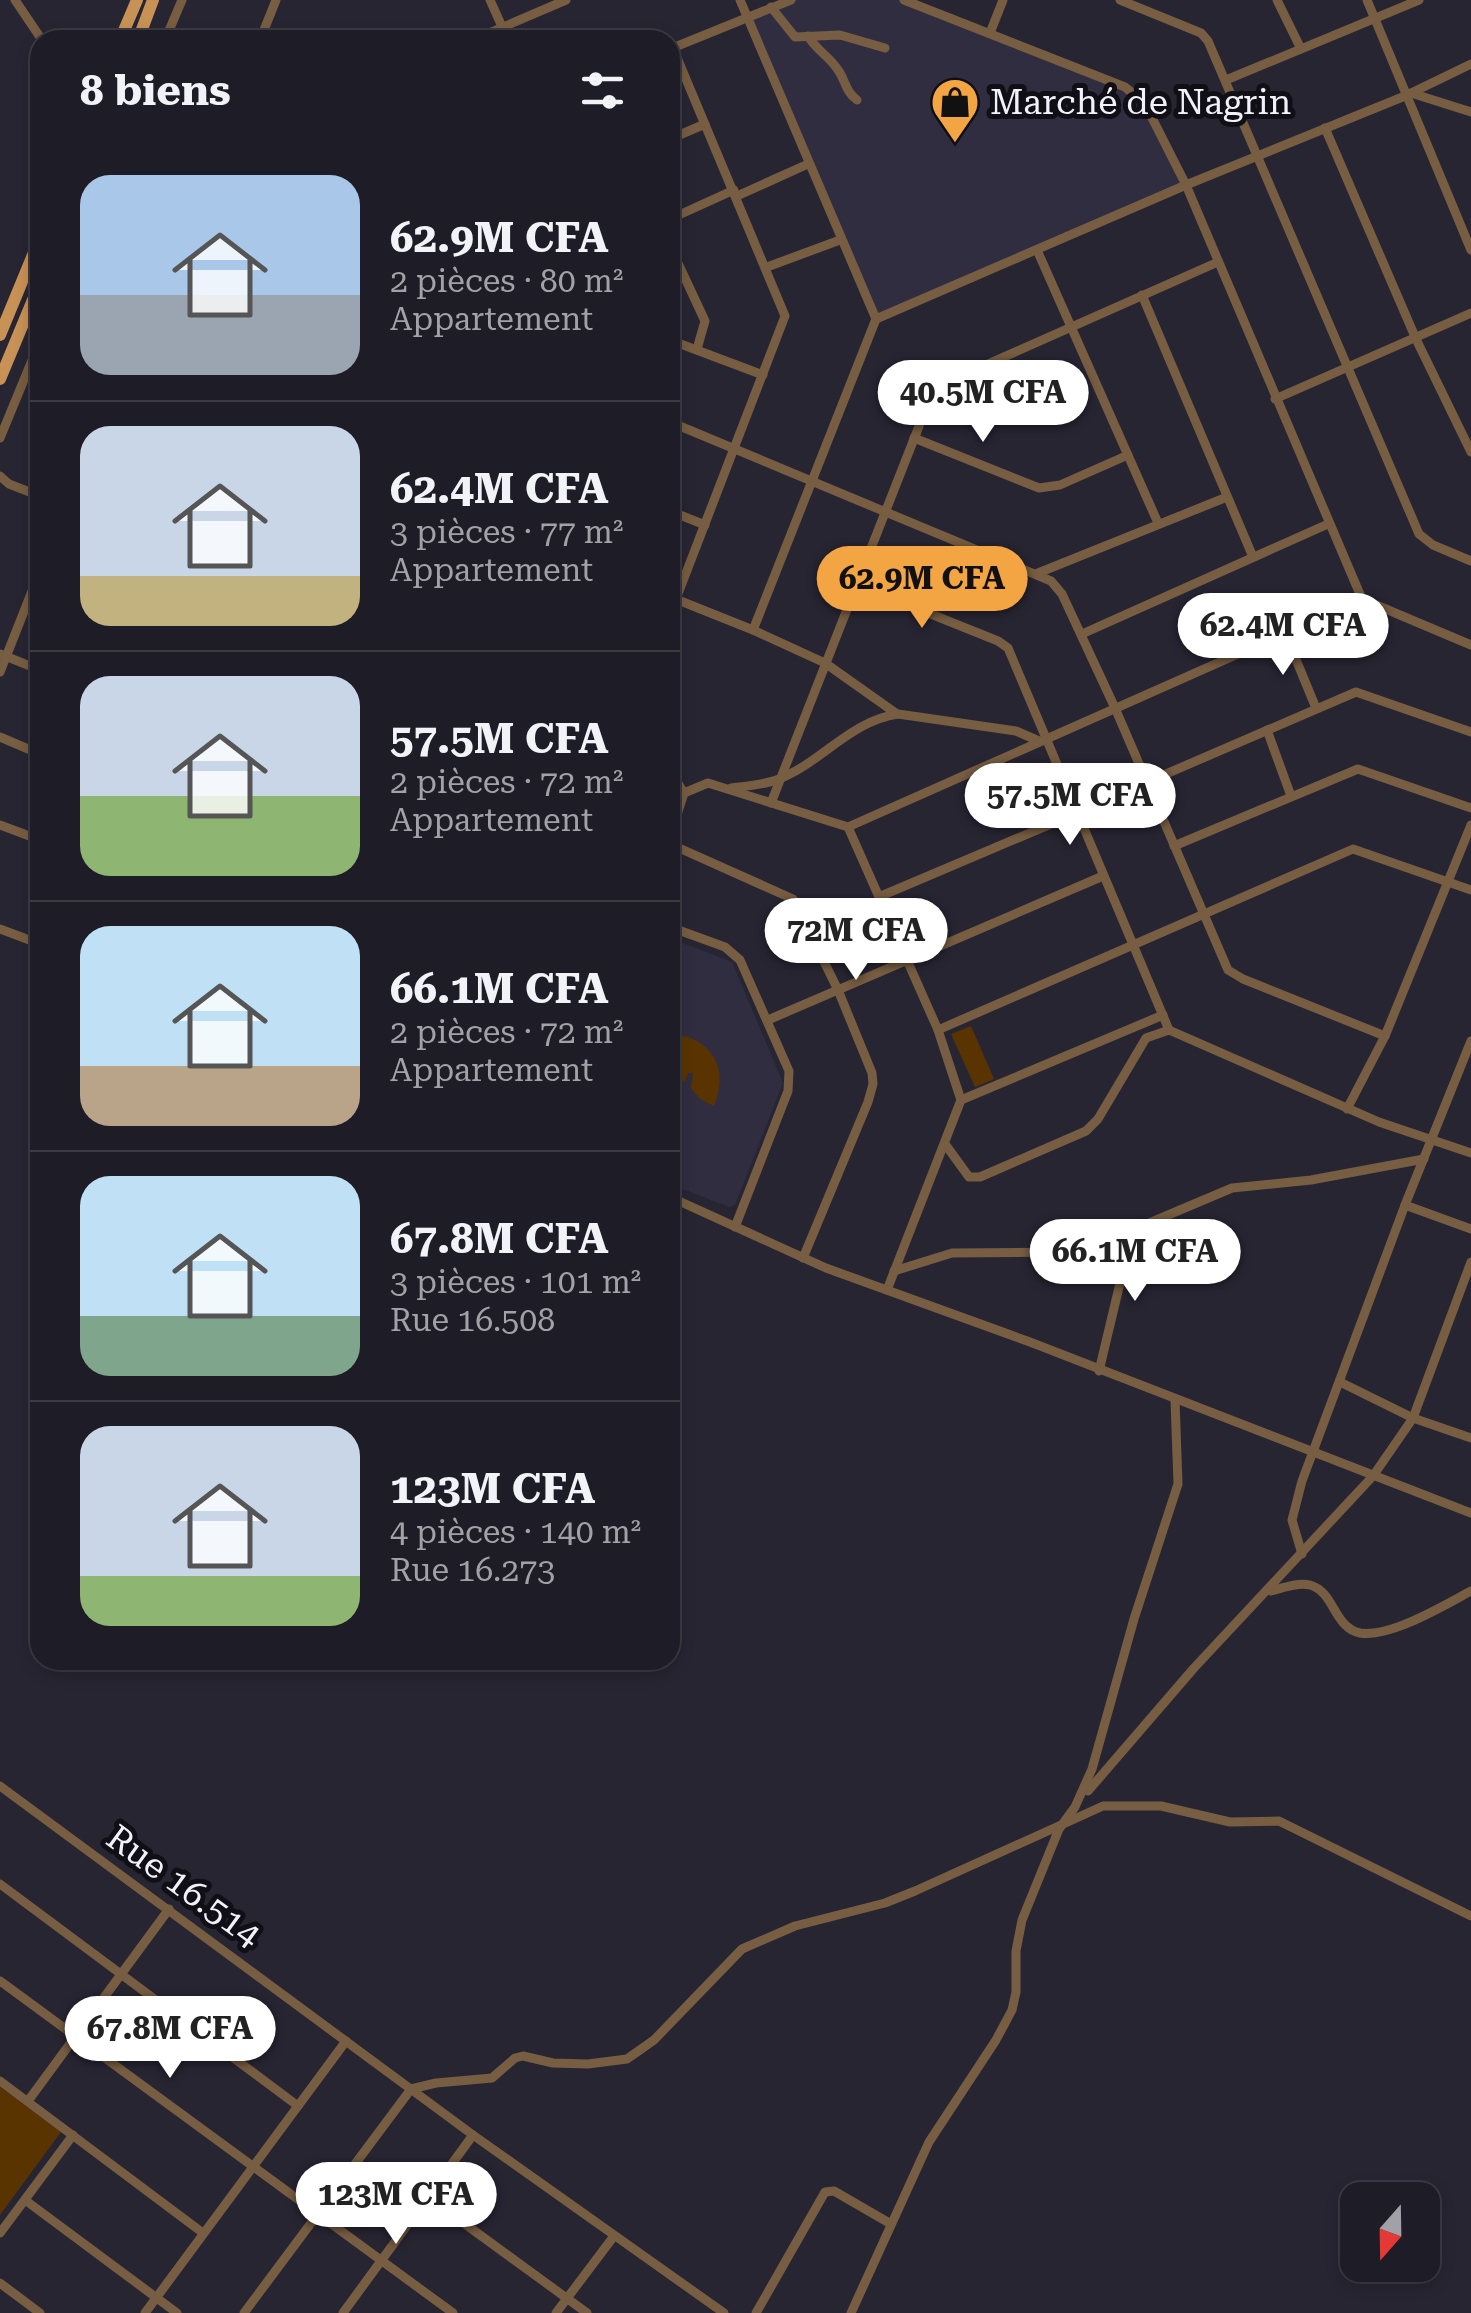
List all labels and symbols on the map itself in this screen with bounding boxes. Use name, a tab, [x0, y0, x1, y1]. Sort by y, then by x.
shop icon: Marché de Nagrin	[929, 76, 981, 144]
place label: Marché de Nagrin	[990, 82, 1291, 123]
pin: 40.5M CFA	[869, 360, 1097, 445]
pin: 62.9M CFA	[808, 546, 1036, 631]
pin: 62.4M CFA	[1169, 593, 1397, 678]
pin: 57.5M CFA	[956, 763, 1184, 848]
pin: 72M CFA	[764, 898, 948, 983]
pin: 66.1M CFA	[1021, 1219, 1249, 1304]
street label: Rue 16.514	[99, 1817, 269, 1956]
pin: 67.8M CFA	[56, 1996, 284, 2081]
pin: 123M CFA	[293, 2162, 499, 2247]
north arrow	[1340, 2182, 1440, 2282]

